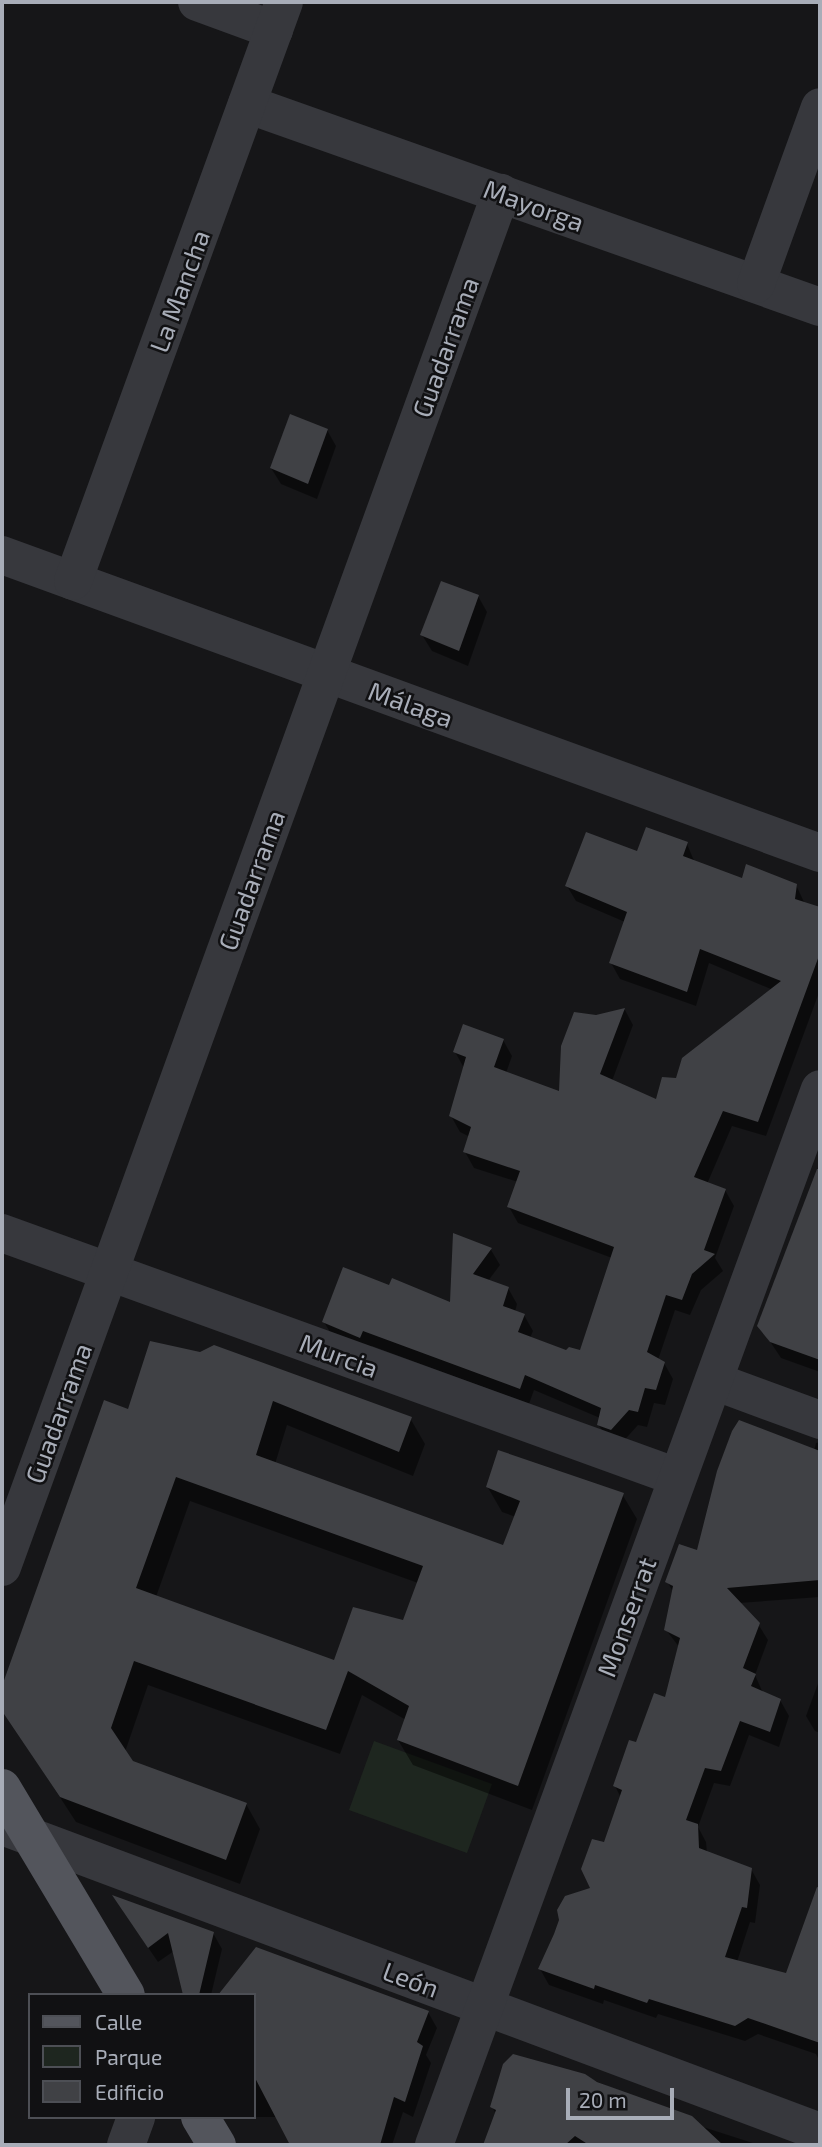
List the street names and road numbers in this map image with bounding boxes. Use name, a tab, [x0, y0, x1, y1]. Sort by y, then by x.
street label: Mayorga	[480, 172, 588, 238]
street label: La Mancha	[143, 226, 215, 356]
street label: Guadarrama	[405, 273, 485, 421]
street label: Málaga	[364, 674, 458, 734]
street label: Guadarrama	[211, 806, 291, 954]
street label: Murcia	[296, 1326, 382, 1384]
street label: Guadarrama	[18, 1339, 98, 1487]
street label: Monserrat	[590, 1553, 662, 1681]
street label: León	[379, 1955, 443, 2003]

